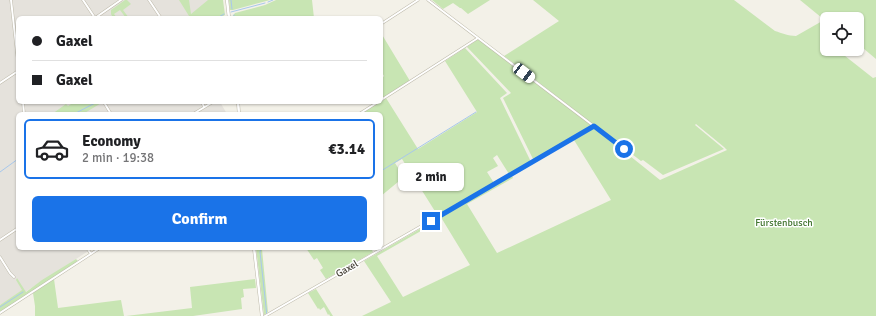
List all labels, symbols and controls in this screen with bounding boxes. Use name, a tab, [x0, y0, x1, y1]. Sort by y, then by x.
map controls	[820, 12, 864, 56]
button: locate	[820, 12, 864, 56]
text: Gaxel	[56, 32, 93, 50]
car	[511, 61, 537, 85]
text: Gaxel	[56, 71, 93, 89]
icon: car	[34, 131, 70, 167]
text: Economy	[82, 132, 141, 150]
text: €3.14	[328, 140, 365, 158]
route start	[615, 140, 633, 158]
text: 2 min · 19:38	[82, 150, 154, 166]
callout: 2 min	[398, 163, 464, 191]
text: 2 min	[415, 169, 447, 185]
button: Confirm	[32, 196, 367, 242]
route end	[422, 212, 440, 230]
park label: Fürstenbusch	[755, 217, 813, 229]
street label: Gaxel	[334, 258, 360, 280]

